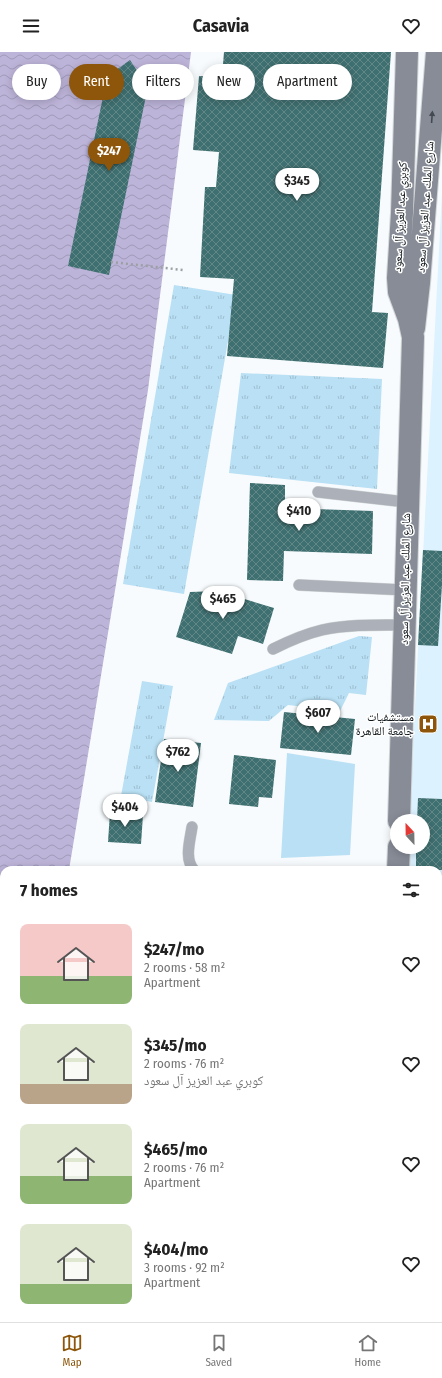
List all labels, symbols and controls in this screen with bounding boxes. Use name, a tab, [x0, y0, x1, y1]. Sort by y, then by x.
icon: menu	[20, 15, 42, 37]
text: Casavia	[193, 15, 249, 37]
icon: heart	[400, 15, 422, 37]
chip: Buy	[12, 64, 61, 100]
chip: Rent	[69, 64, 124, 100]
chip: Filters	[132, 64, 194, 100]
chip: New	[202, 64, 255, 100]
chip: Apartment	[263, 64, 352, 100]
one-way arrow	[429, 111, 436, 123]
pin: $247	[85, 138, 133, 172]
street label: شارع الملك عبد العزيز آل سعود	[413, 141, 438, 273]
text: $247	[97, 143, 121, 158]
street label: كوبري عبد العزيز آل سعود	[390, 162, 413, 273]
pin: $345	[273, 168, 321, 202]
text: $345	[284, 173, 310, 188]
pin: $410	[275, 498, 323, 532]
text: $410	[287, 503, 311, 518]
street label: شارع الملك عبد العزيز آل سعود	[397, 513, 414, 645]
pin: $465	[199, 586, 247, 620]
text: $465	[210, 591, 236, 606]
pin: $607	[294, 700, 342, 734]
text: $607	[305, 705, 331, 720]
place label: مستشفيات جامعة القاهرة	[356, 710, 414, 738]
hospital icon: مستشفيات جامعة القاهرة	[417, 713, 439, 735]
pin: $762	[154, 739, 202, 773]
text: $762	[166, 744, 190, 759]
pin: $404	[101, 794, 149, 828]
text: $404	[112, 799, 138, 814]
north arrow	[390, 814, 430, 854]
map controls	[390, 814, 430, 854]
icon: filters	[400, 879, 422, 901]
text: 7 homes	[20, 880, 78, 901]
text: $247/mo	[144, 939, 204, 960]
icon: home	[52, 940, 100, 988]
icon: heart	[400, 953, 422, 975]
text: 2 rooms · 58 m²	[144, 960, 225, 975]
text: Apartment	[144, 975, 200, 990]
text: $345/mo	[144, 1035, 207, 1056]
icon: home	[52, 1040, 100, 1088]
icon: heart	[400, 1053, 422, 1075]
text: 2 rooms · 76 m²	[144, 1056, 224, 1071]
text: كوبري عبد العزيز آل سعود	[144, 1073, 264, 1088]
text: $465/mo	[144, 1139, 208, 1160]
icon: home	[52, 1140, 100, 1188]
icon: heart	[400, 1153, 422, 1175]
text: 2 rooms · 76 m²	[144, 1160, 224, 1175]
text: Apartment	[144, 1175, 200, 1190]
text: $404/mo	[144, 1239, 208, 1260]
icon: home	[52, 1240, 100, 1288]
icon: heart	[400, 1253, 422, 1275]
text: 3 rooms · 92 m²	[144, 1260, 225, 1275]
text: Apartment	[144, 1275, 200, 1290]
tab: Map	[61, 1332, 83, 1369]
tab: Saved	[205, 1332, 232, 1369]
tab: Home	[355, 1332, 381, 1369]

